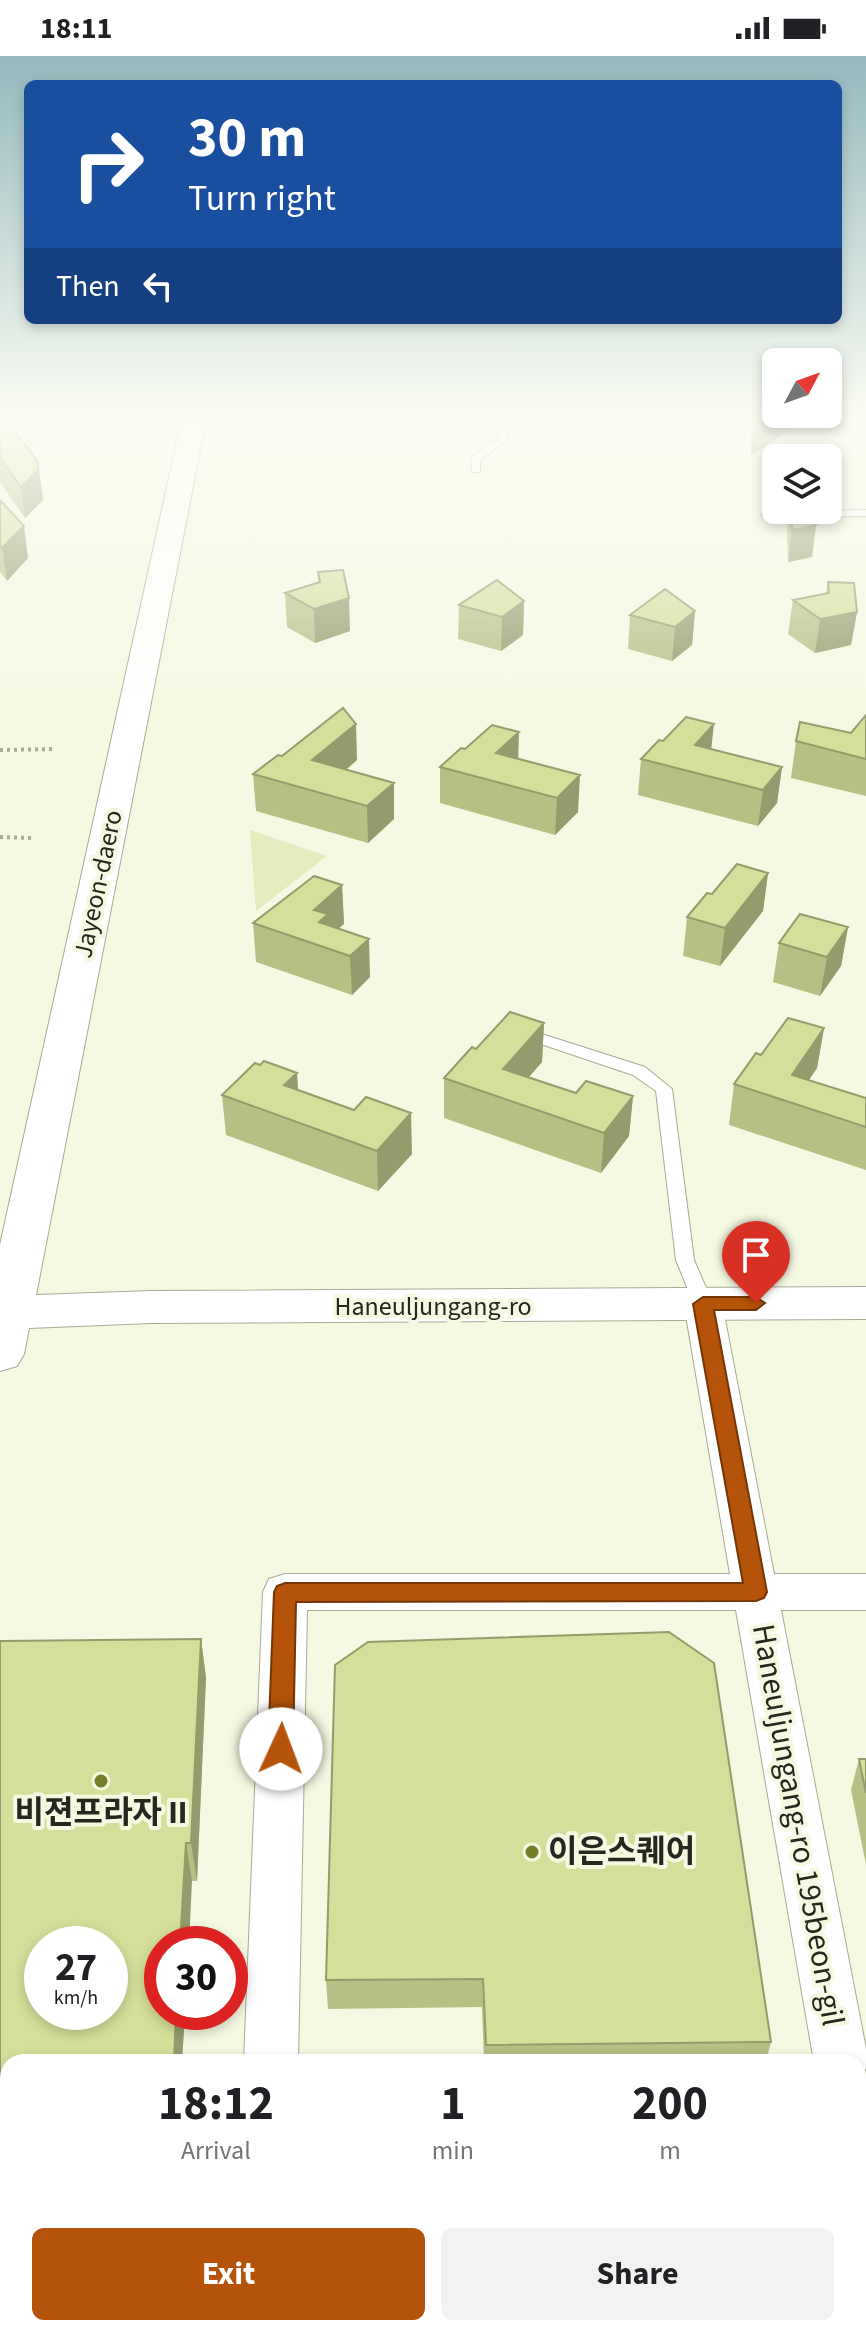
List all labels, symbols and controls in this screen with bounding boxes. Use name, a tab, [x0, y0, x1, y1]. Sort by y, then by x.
text: 18:11	[40, 7, 112, 50]
text: 30 m	[188, 99, 306, 178]
icon: right	[56, 112, 160, 216]
text: Turn right	[188, 173, 336, 224]
icon: left	[136, 264, 180, 308]
text: Then	[56, 265, 120, 308]
north arrow	[762, 348, 842, 428]
map controls	[762, 348, 842, 524]
button: layers	[762, 444, 842, 524]
street label: Jayeon-daero	[64, 807, 132, 961]
pin	[722, 1221, 790, 1303]
icon: arrive	[734, 1233, 778, 1277]
street label: Haneuljungang-ro	[334, 1288, 532, 1325]
street label: Haneuljungang-ro 195beon-gil	[740, 1621, 856, 2029]
position arrow	[239, 1707, 323, 1791]
marker: 비젼프라자 II	[92, 1772, 110, 1790]
place label: 비젼프라자 II	[15, 1790, 187, 1836]
place label: 이은스퀘어	[548, 1829, 695, 1875]
marker: 이은스퀘어	[523, 1843, 541, 1861]
speed limit sign: 30	[144, 1926, 248, 2030]
text: 27	[55, 1939, 97, 1996]
text: km/h	[54, 1984, 98, 2012]
text: 18:12	[158, 2070, 274, 2138]
text: 1	[440, 2070, 466, 2138]
text: 200	[632, 2070, 708, 2138]
text: Arrival	[181, 2132, 251, 2169]
text: min	[432, 2132, 474, 2169]
text: m	[659, 2132, 681, 2169]
button: Exit	[32, 2228, 425, 2320]
button: Share	[441, 2228, 834, 2320]

